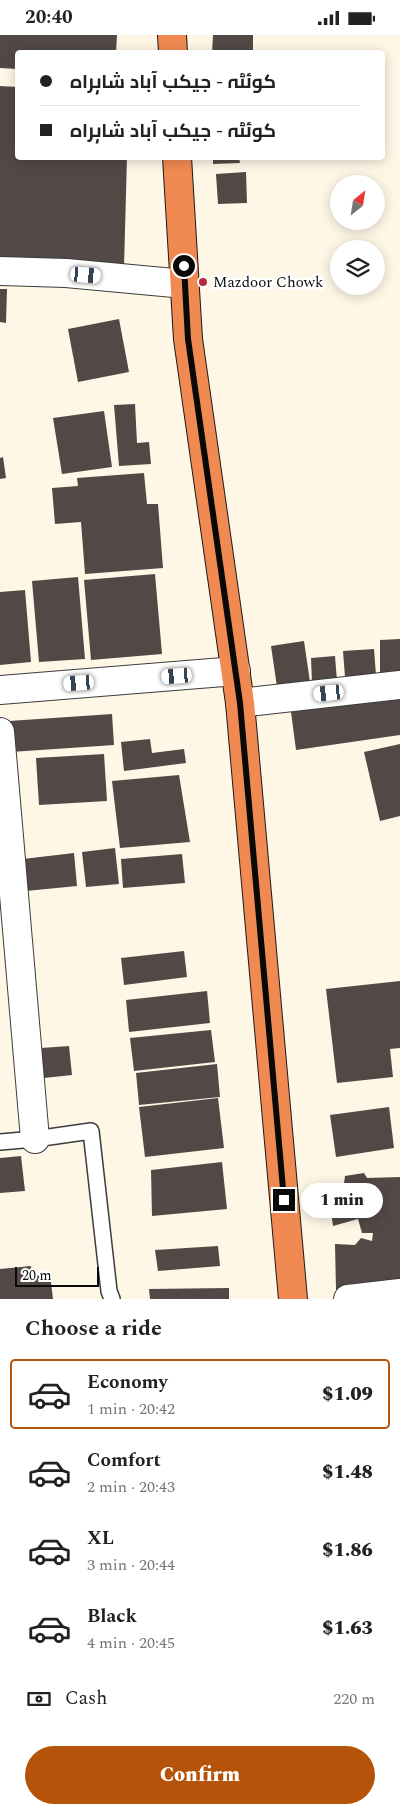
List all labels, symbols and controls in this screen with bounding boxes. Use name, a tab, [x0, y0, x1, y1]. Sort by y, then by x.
text: 20:40	[25, 3, 73, 32]
text: کوئٹہ - جیکب آباد شاہراہ	[70, 68, 276, 97]
text: کوئٹہ - جیکب آباد شاہراہ	[70, 117, 276, 146]
north arrow	[330, 175, 385, 230]
map controls	[330, 175, 385, 295]
button: layers	[330, 240, 385, 295]
route start	[173, 255, 195, 277]
car	[70, 266, 101, 284]
place label: Mazdoor Chowk	[213, 271, 323, 294]
marker: Mazdoor Chowk	[197, 276, 209, 288]
car	[161, 667, 192, 685]
car	[63, 674, 94, 692]
car	[313, 684, 344, 702]
callout: 1 min	[302, 1183, 384, 1217]
text: 1 min	[320, 1188, 364, 1212]
route end	[273, 1189, 295, 1211]
scale bar	[15, 1264, 99, 1287]
text: 20 m	[22, 1265, 52, 1286]
text: Choose a ride	[25, 1312, 162, 1345]
text: Economy	[87, 1368, 168, 1397]
icon: car	[27, 1372, 72, 1417]
text: $1.09	[322, 1380, 373, 1409]
text: 1 min · 20:42	[87, 1397, 175, 1421]
text: Comfort	[87, 1446, 161, 1475]
icon: car	[27, 1450, 72, 1495]
text: $1.48	[322, 1458, 373, 1487]
text: 2 min · 20:43	[87, 1475, 175, 1499]
text: XL	[87, 1524, 114, 1553]
icon: car	[27, 1528, 72, 1573]
text: $1.86	[322, 1536, 373, 1565]
text: 3 min · 20:44	[87, 1553, 175, 1577]
text: Black	[87, 1602, 137, 1631]
icon: car	[27, 1606, 72, 1651]
text: $1.63	[322, 1614, 373, 1643]
text: 4 min · 20:45	[87, 1631, 175, 1655]
text: Cash	[65, 1684, 107, 1713]
icon: cash	[25, 1685, 53, 1713]
text: 220 m	[333, 1687, 375, 1711]
button: Confirm	[25, 1746, 375, 1804]

